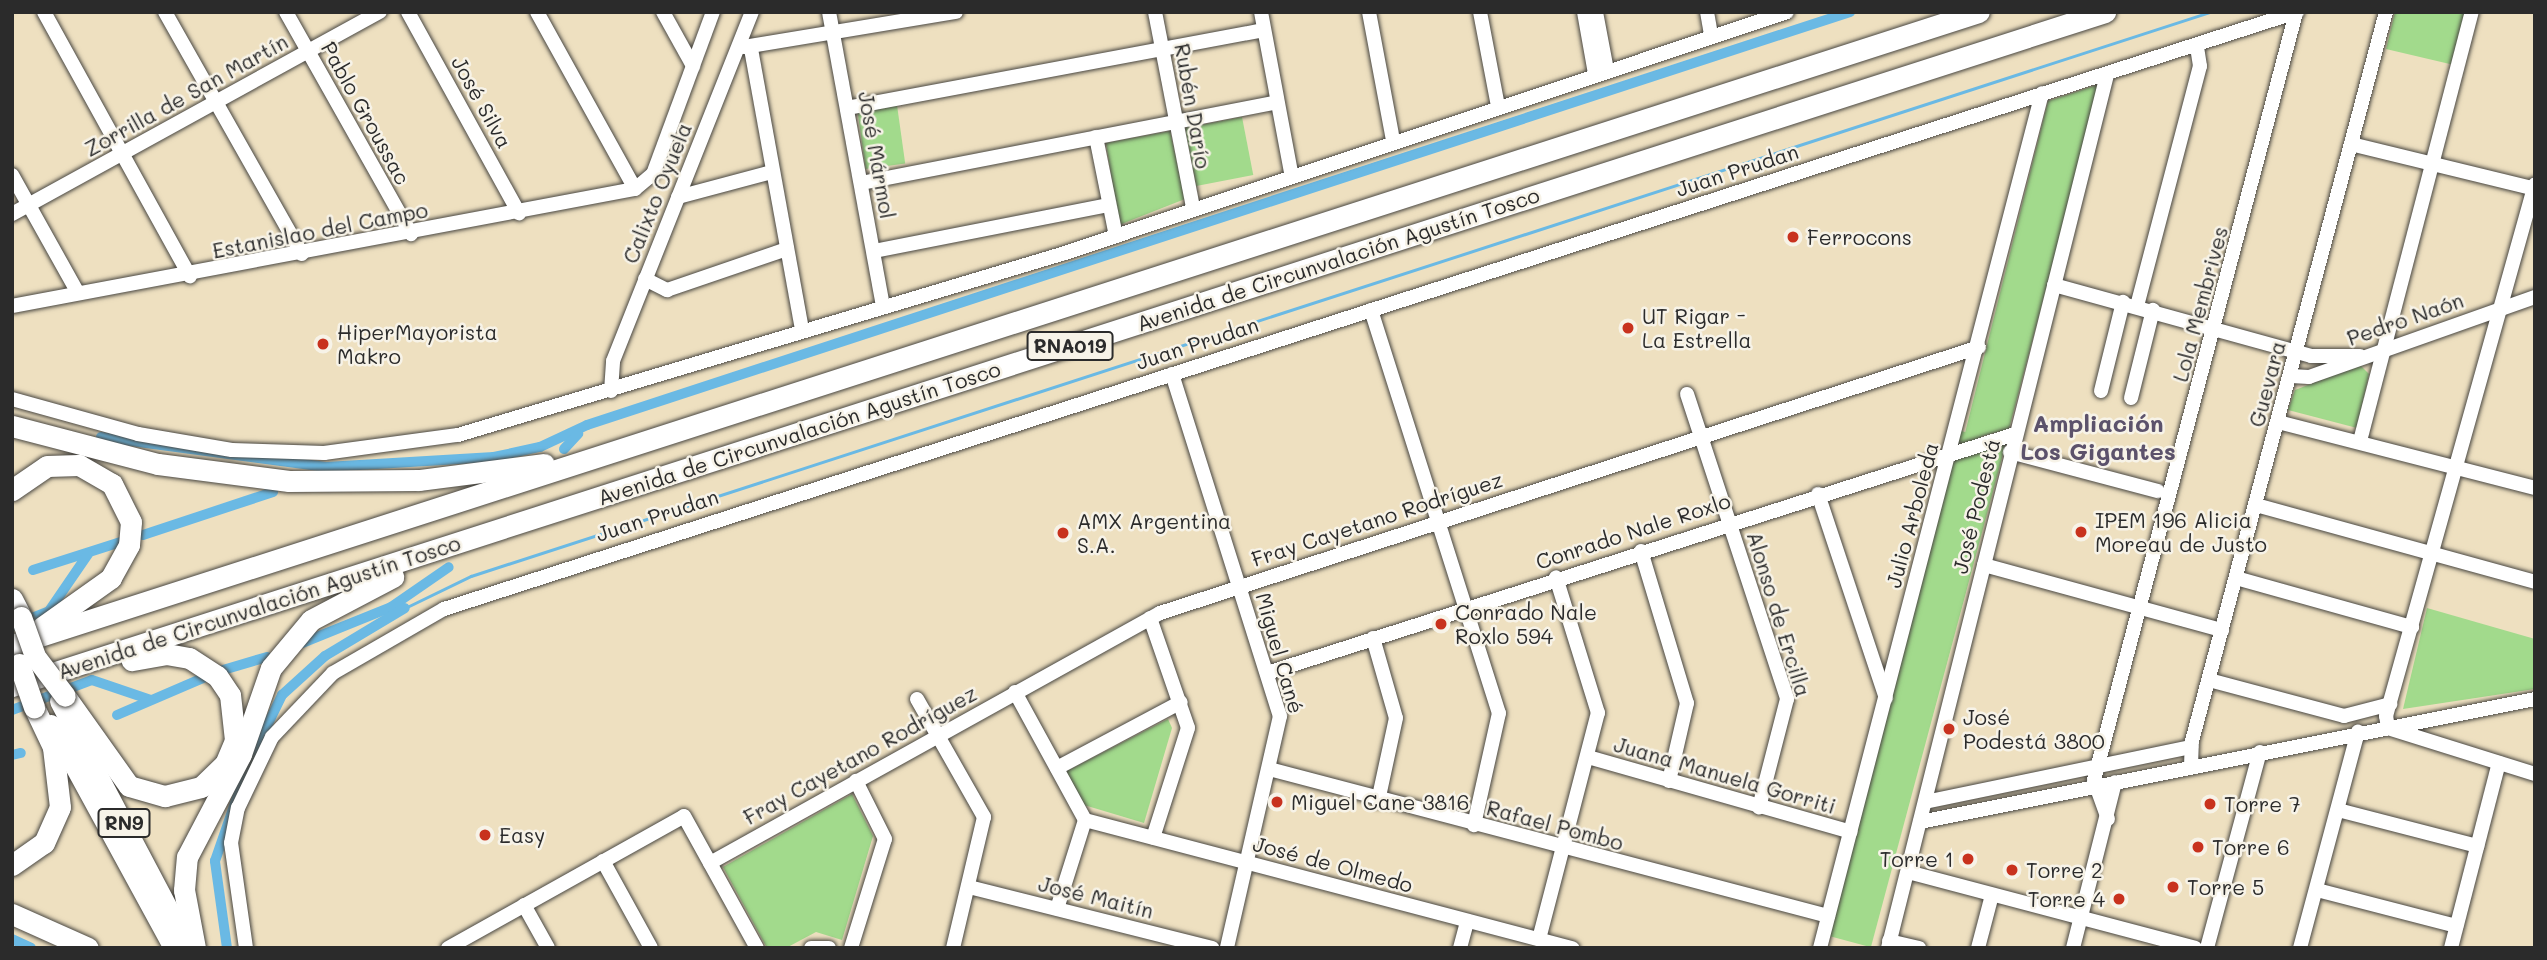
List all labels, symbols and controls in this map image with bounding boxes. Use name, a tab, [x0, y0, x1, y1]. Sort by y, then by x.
street label: Zorrilla de San Martín	[80, 29, 292, 161]
street label: Pablo Groussac	[316, 37, 416, 189]
street label: Rubén Darío	[1170, 41, 1216, 171]
street label: José Silva	[446, 51, 518, 153]
street label: José Mármol	[853, 89, 901, 221]
street label: Calixto Oyuela	[617, 119, 697, 267]
street label: Juan Prudan	[1673, 138, 1801, 202]
street label: Avenida de Circunvalación Agustín Tosco	[1133, 182, 1543, 336]
street label: Estanislao del Campo	[210, 197, 430, 263]
place label: Ferrocons	[1807, 224, 1912, 250]
street label: Lola Membrives	[2167, 224, 2233, 384]
marker: Ferrocons	[1785, 229, 1801, 245]
street label: Pedro Naón	[2343, 287, 2467, 351]
place label: UT Rigar - La Estrella	[1642, 303, 1751, 353]
street label: Juan Prudan	[1133, 311, 1261, 375]
place label: HiperMayorista Makro	[337, 319, 498, 369]
marker: UT Rigar - La Estrella	[1620, 320, 1636, 336]
road number: RNA019	[1026, 330, 1114, 362]
marker: HiperMayorista Makro	[315, 336, 331, 352]
street label: Guevara	[2243, 338, 2291, 430]
street label: Avenida de Circunvalación Agustín Tosco	[594, 356, 1004, 510]
district label: Ampliación Los Gigantes	[2020, 409, 2176, 465]
street label: José Podestá	[1947, 436, 2005, 576]
street label: Julio Arboleda	[1880, 440, 1944, 590]
street label: Fray Cayetano Rodríguez	[1248, 466, 1506, 572]
street label: Juan Prudan	[593, 483, 721, 547]
street label: Conrado Nale Roxlo	[1533, 488, 1733, 574]
place label: IPEM 196 Alicia Moreau de Justo	[2095, 507, 2267, 557]
place label: AMX Argentina S.A.	[1077, 508, 1231, 558]
marker: IPEM 196 Alicia Moreau de Justo	[2073, 524, 2089, 540]
marker: AMX Argentina S.A.	[1055, 525, 1071, 541]
street label: Alonso de Ercilla	[1742, 528, 1816, 700]
street label: Avenida de Circunvalación Agustín Tosco	[54, 530, 464, 684]
street label: Miguel Cané	[1251, 590, 1309, 716]
place label: Conrado Nale Roxlo 594	[1455, 599, 1597, 649]
marker: Conrado Nale Roxlo 594	[1433, 616, 1449, 632]
street label: Fray Cayetano Rodríguez	[739, 680, 981, 830]
place label: José Podestá 3800	[1963, 704, 2105, 754]
marker: José Podestá 3800	[1941, 721, 1957, 737]
street label: Juana Manuela Gorriti	[1611, 731, 1839, 819]
place label: Miguel Cane 3816	[1291, 789, 1469, 815]
place label: Torre 7	[2224, 791, 2301, 817]
marker: Miguel Cane 3816	[1269, 794, 1285, 810]
street label: Rafael Pombo	[1484, 795, 1626, 855]
marker: Torre 7	[2202, 796, 2218, 812]
road number: RN9	[96, 808, 152, 838]
place label: Easy	[499, 822, 545, 848]
marker: Easy	[477, 827, 493, 843]
street label: José de Olmedo	[1250, 831, 1416, 897]
place label: Torre 6	[2212, 834, 2290, 860]
marker: Torre 6	[2190, 839, 2206, 855]
place label: Torre 1	[1880, 846, 1954, 872]
marker: Torre 1	[1960, 851, 1976, 867]
place label: Torre 2	[2026, 857, 2103, 883]
marker: Torre 2	[2004, 862, 2020, 878]
street label: José Maitín	[1036, 871, 1156, 923]
place label: Torre 5	[2187, 874, 2264, 900]
marker: Torre 5	[2165, 879, 2181, 895]
place label: Torre 4	[2028, 886, 2105, 912]
marker: Torre 4	[2111, 891, 2127, 907]

